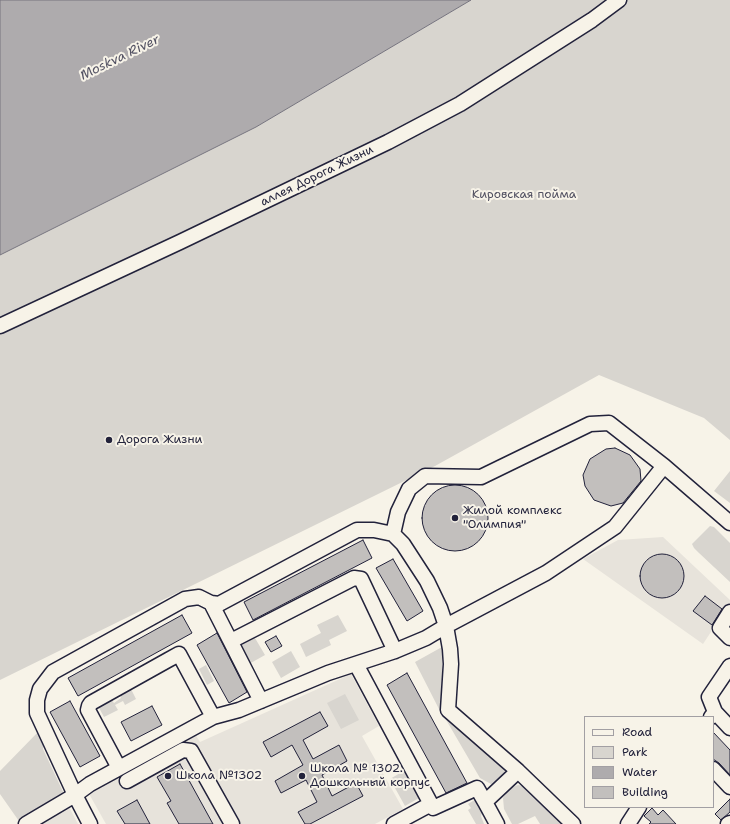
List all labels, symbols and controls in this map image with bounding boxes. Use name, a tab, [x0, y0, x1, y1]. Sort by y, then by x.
water label: Moskva River	[78, 32, 162, 84]
street label: аллея Дорога Жизни	[258, 142, 376, 210]
park label: Кировская пойма	[472, 188, 576, 202]
place label: Дорога Жизни	[117, 433, 202, 447]
marker: Дорога Жизни	[104, 435, 114, 445]
place label: Жилой комплекс "Олимпия"	[463, 504, 562, 532]
marker: Жилой комплекс "Олимпия"	[450, 513, 460, 523]
legend	[584, 716, 714, 808]
text: Road	[622, 724, 652, 740]
text: Park	[622, 744, 648, 760]
place label: Школа № 1302. Дошкольный корпус	[310, 762, 430, 790]
text: Water	[622, 764, 657, 780]
place label: Школа №1302	[176, 769, 262, 783]
marker: Школа №1302	[163, 771, 173, 781]
marker: Школа № 1302. Дошкольный корпус	[297, 771, 307, 781]
text: Building	[622, 784, 668, 800]

